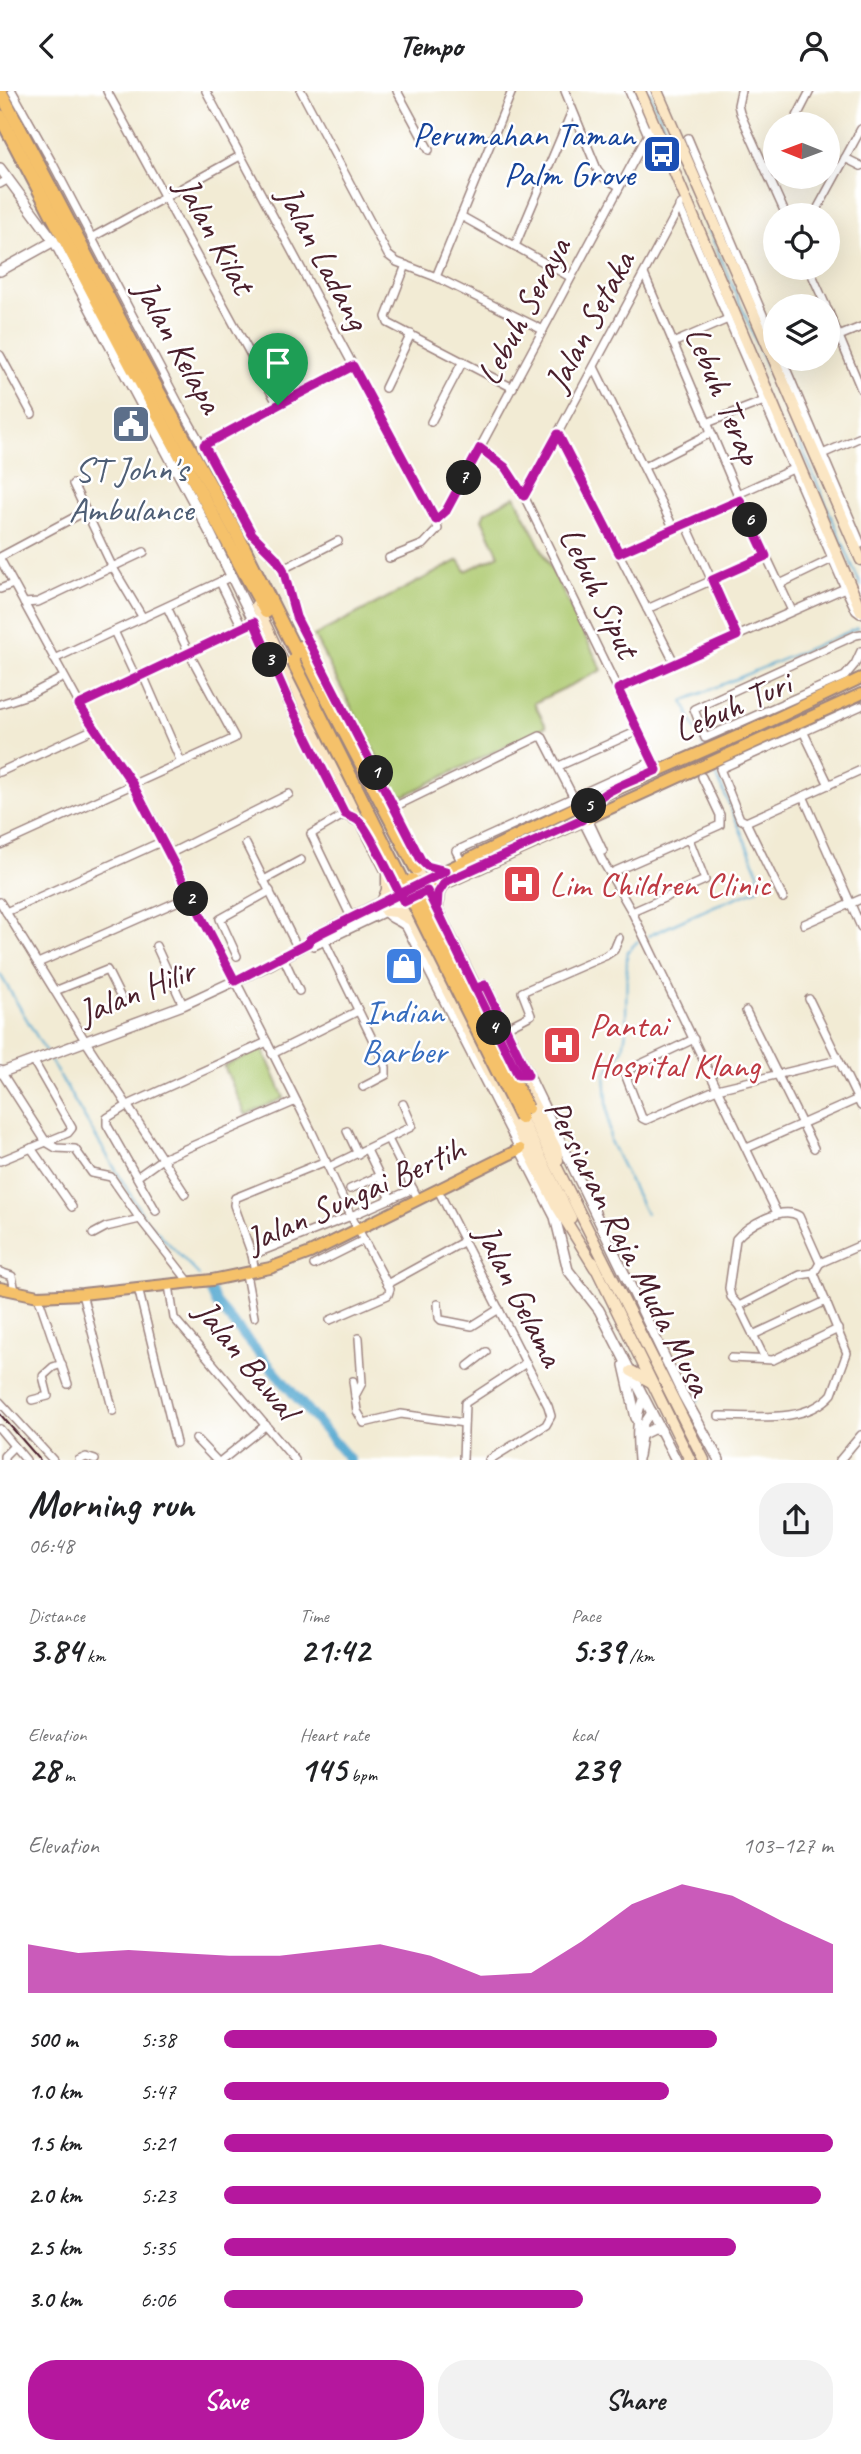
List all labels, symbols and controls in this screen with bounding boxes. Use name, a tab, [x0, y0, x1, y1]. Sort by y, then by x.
text: Tempo	[398, 25, 463, 66]
icon: back	[28, 27, 66, 65]
icon: person	[795, 27, 833, 65]
place label: Perumahan Taman Palm Grove	[413, 112, 638, 197]
north arrow	[763, 112, 840, 189]
map controls	[763, 112, 840, 371]
bus stop icon: Perumahan Taman Palm Grove	[641, 133, 683, 175]
street label: Jalan Kilat	[164, 167, 268, 304]
street label: Jalan Ladang	[266, 176, 381, 339]
button: locate	[763, 203, 840, 280]
street label: Lebuh Seraya	[466, 228, 582, 393]
street label: Jalan Setaka	[533, 242, 646, 401]
street label: Jalan Kelapa	[123, 270, 235, 423]
button: layers	[763, 294, 840, 371]
street label: Lebuh Terap	[674, 319, 773, 473]
pin	[248, 333, 308, 405]
icon: arrive	[259, 344, 297, 382]
public building icon: ST John's Ambulance	[110, 403, 152, 445]
place label: ST John's Ambulance	[69, 447, 196, 532]
pin: 7	[447, 461, 482, 495]
text: 7	[459, 465, 468, 489]
pin: 6	[732, 503, 768, 537]
text: 6	[745, 507, 754, 531]
street label: Lebuh Siput	[549, 519, 652, 668]
pin: 3	[252, 643, 288, 677]
text: 3	[265, 647, 274, 671]
street label: Lebuh Turi	[666, 659, 802, 752]
pin: 1	[358, 755, 394, 791]
text: 1	[371, 760, 380, 784]
pin: 5	[572, 789, 606, 823]
text: 5	[584, 793, 593, 817]
place label: Lim Children Clinic	[549, 862, 771, 907]
hospital icon: Lim Children Clinic	[501, 863, 543, 905]
pin: 2	[174, 881, 208, 917]
text: 2	[186, 886, 195, 910]
shop icon: Indian Barber	[383, 945, 425, 987]
street label: Jalan Hilir	[70, 947, 204, 1036]
place label: Indian Barber	[361, 989, 449, 1074]
place label: Pantai Hospital Klang	[589, 1003, 761, 1088]
pin: 4	[476, 1011, 512, 1045]
text: 4	[489, 1015, 498, 1039]
hospital icon: Pantai Hospital Klang	[541, 1024, 583, 1066]
street label: Persiaran Raja Muda Musa	[534, 1091, 724, 1405]
street label: Jalan Sungai Bertih	[237, 1125, 473, 1264]
street label: Jalan Gelama	[464, 1215, 575, 1376]
street label: Jalan Bawal	[183, 1289, 312, 1433]
text: Morning run	[28, 1481, 194, 1528]
button: share	[759, 1483, 833, 1557]
text: 06:48	[28, 1531, 74, 1560]
text: Distance	[28, 1604, 85, 1628]
text: Time	[300, 1604, 329, 1628]
text: Pace	[571, 1604, 601, 1628]
text: 3.84	[28, 1628, 82, 1673]
text: 21:42	[300, 1628, 370, 1673]
text: 5:39	[571, 1628, 625, 1673]
text: km	[82, 1644, 105, 1668]
text: /km	[625, 1644, 654, 1668]
text: Elevation	[28, 1723, 86, 1747]
text: Heart rate	[300, 1723, 369, 1747]
text: kcal	[571, 1723, 596, 1747]
text: 28	[28, 1747, 60, 1792]
text: 145	[300, 1747, 346, 1792]
text: 239	[571, 1747, 618, 1792]
text: m	[60, 1763, 75, 1787]
text: bpm	[346, 1763, 377, 1787]
text: Elevation	[28, 1831, 99, 1860]
text: 103–127 m	[742, 1831, 833, 1860]
text: 500 m	[28, 2025, 77, 2054]
text: 5:38	[140, 2025, 176, 2054]
text: 1.0 km	[28, 2077, 82, 2106]
text: 5:47	[140, 2077, 176, 2106]
text: 1.5 km	[28, 2129, 81, 2158]
text: 5:21	[140, 2129, 176, 2158]
text: 2.0 km	[28, 2181, 82, 2210]
text: 5:23	[140, 2181, 176, 2210]
text: 2.5 km	[28, 2233, 81, 2262]
text: 5:35	[140, 2233, 176, 2262]
text: 3.0 km	[28, 2285, 82, 2314]
text: 6:06	[140, 2285, 176, 2314]
button: Save	[28, 2360, 424, 2440]
button: Share	[438, 2360, 833, 2440]

